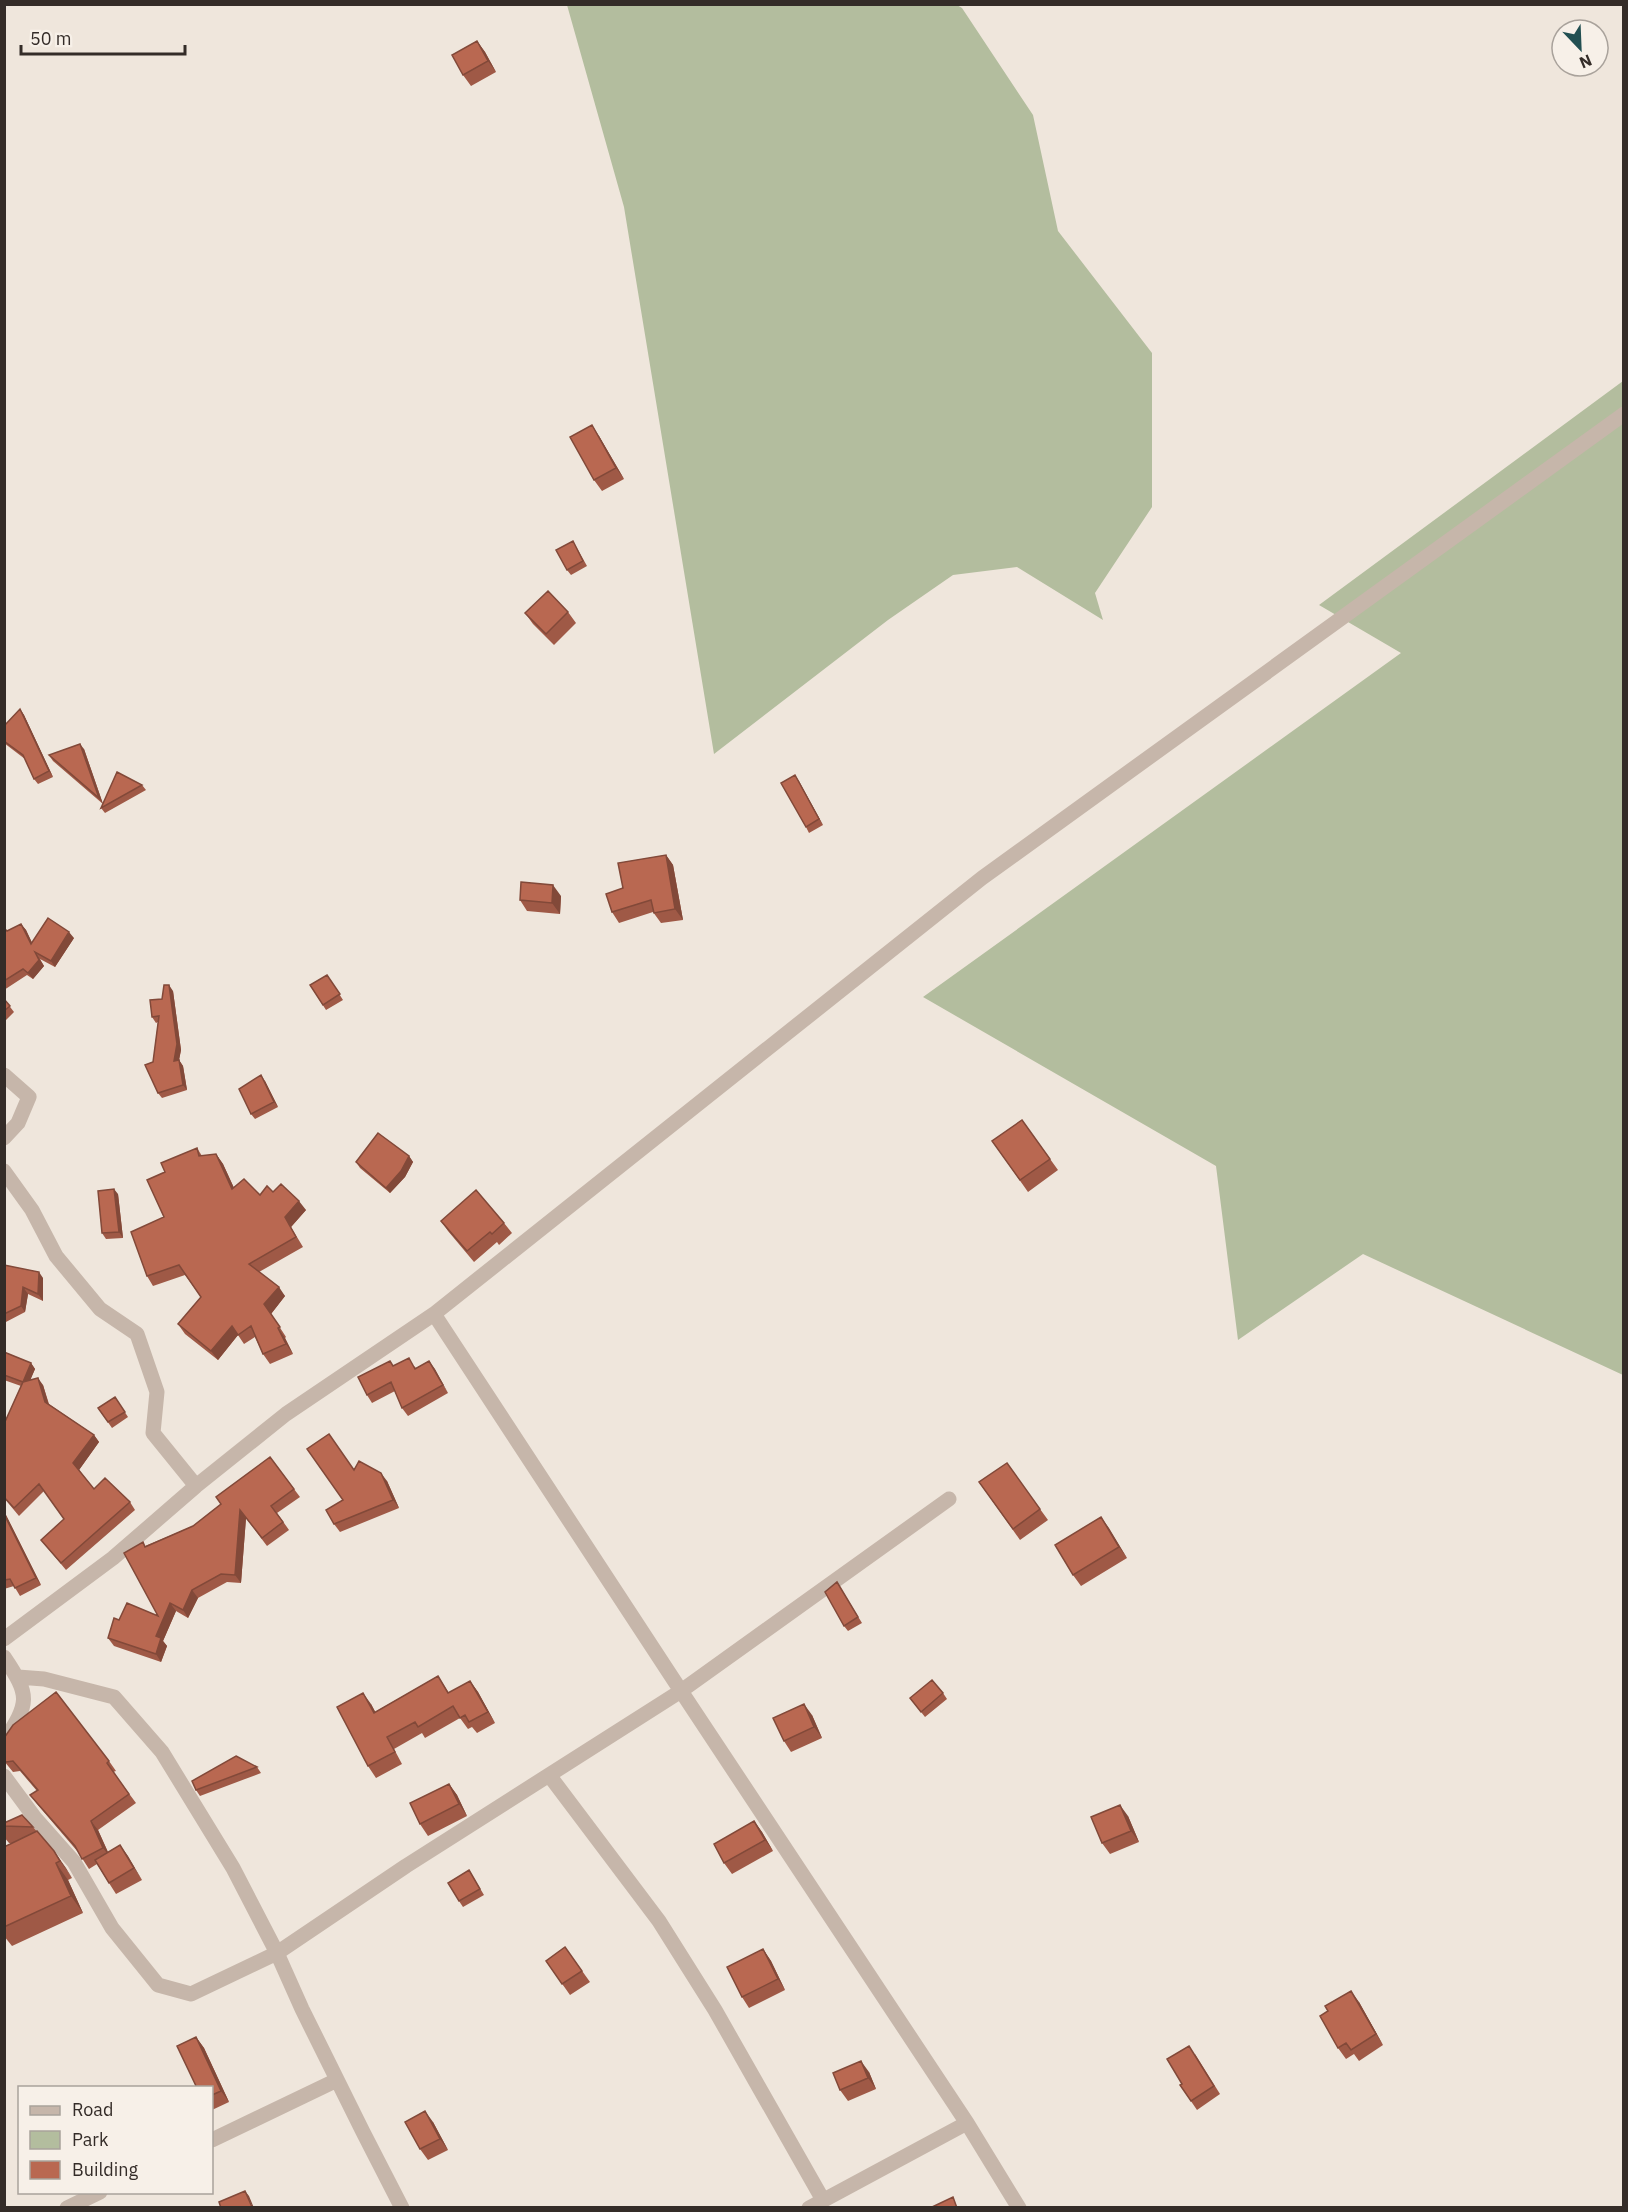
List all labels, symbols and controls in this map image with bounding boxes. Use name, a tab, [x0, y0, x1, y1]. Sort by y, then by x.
scale bar	[21, 18, 184, 56]
north arrow	[1550, 18, 1610, 78]
text: 50 m	[30, 27, 72, 50]
text: N	[1577, 50, 1595, 73]
legend	[18, 2086, 213, 2194]
text: Road	[72, 2098, 113, 2121]
text: Park	[72, 2128, 109, 2151]
text: Building	[72, 2158, 139, 2181]

